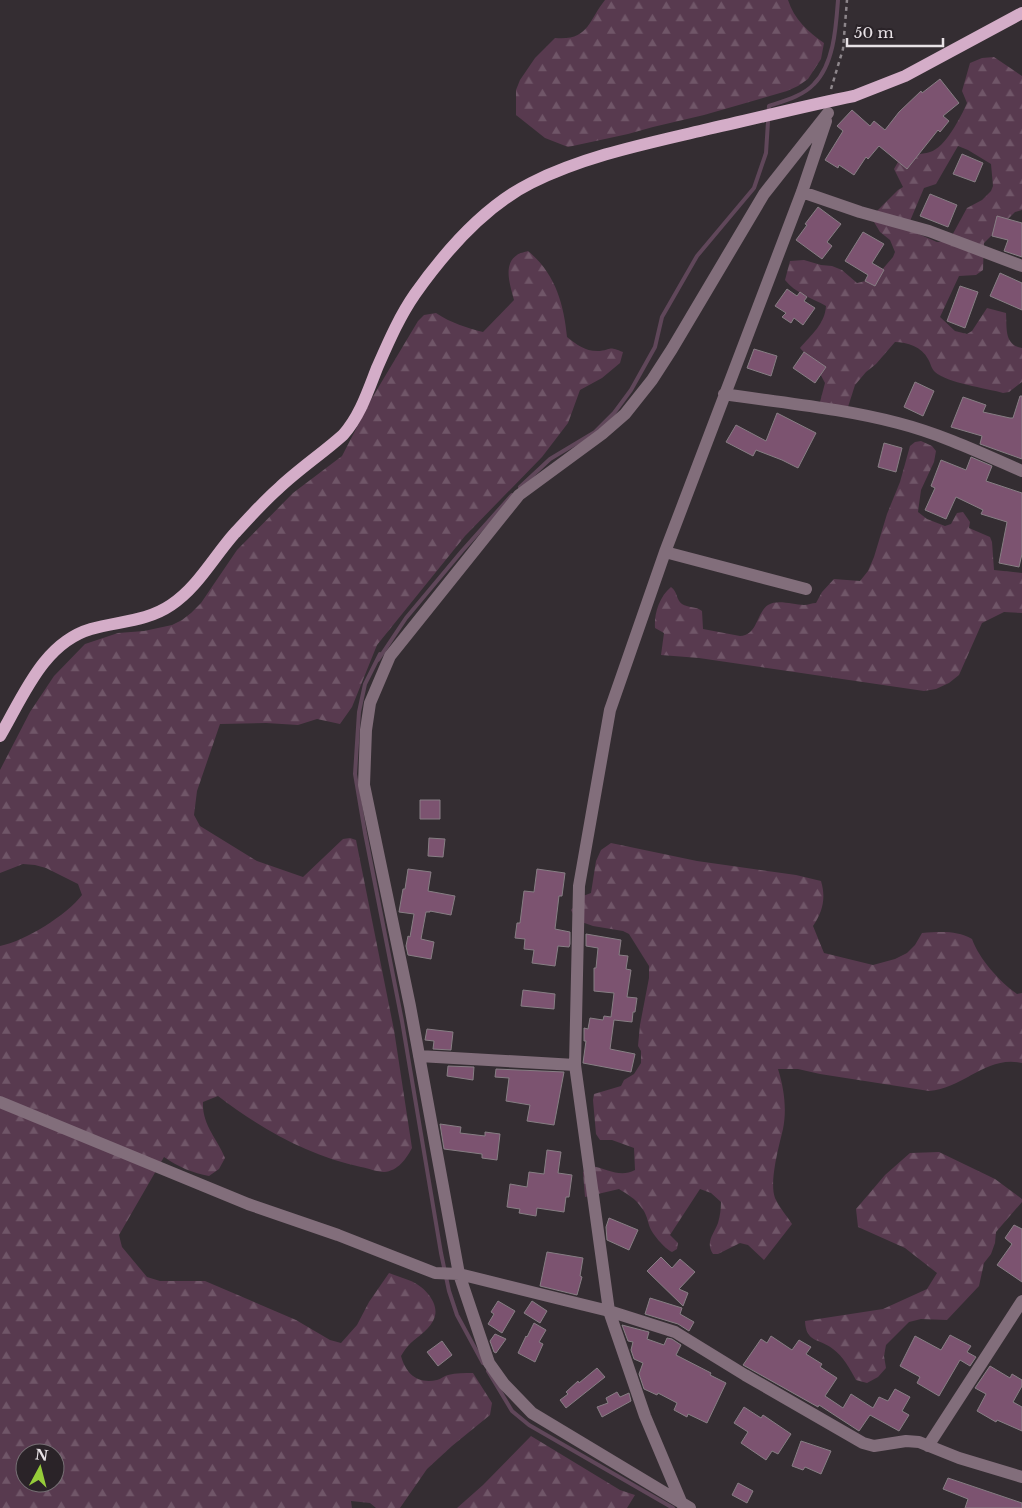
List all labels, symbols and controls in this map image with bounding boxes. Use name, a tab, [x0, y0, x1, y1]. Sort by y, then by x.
scale bar	[847, 15, 943, 47]
text: 50 m	[854, 23, 894, 42]
north arrow	[15, 1443, 65, 1493]
text: N	[34, 1445, 49, 1465]

